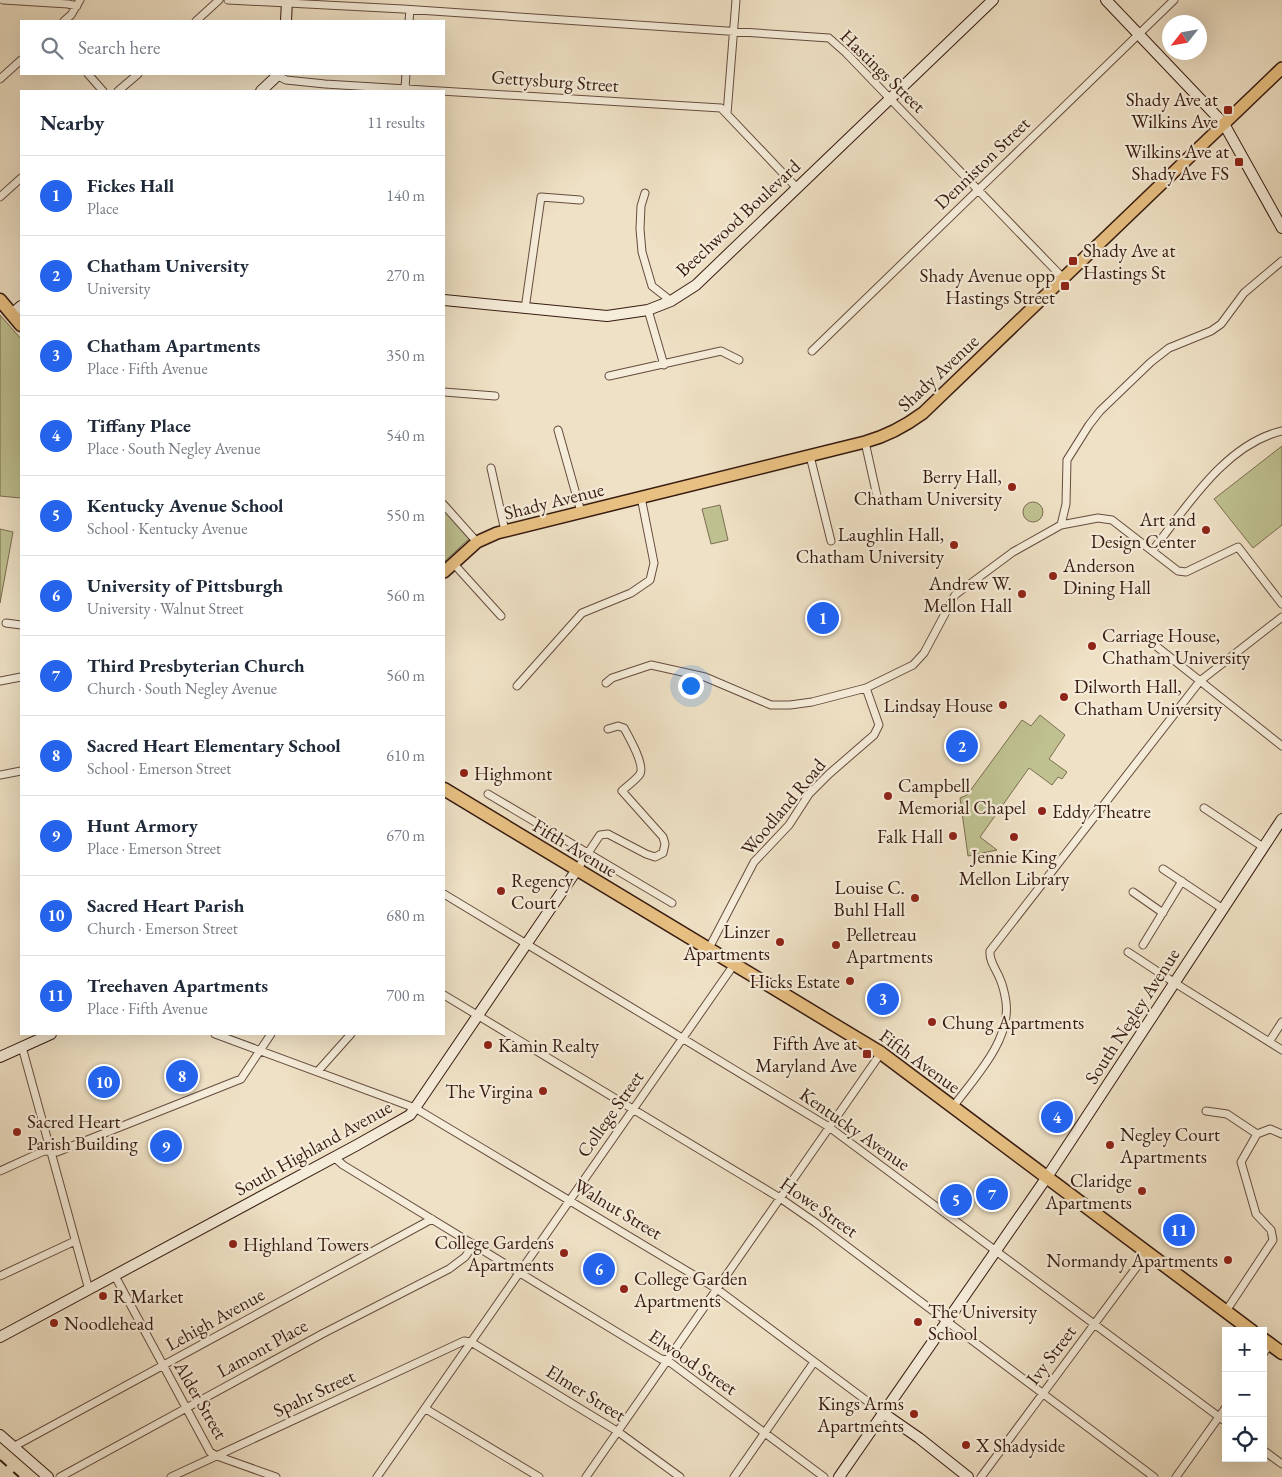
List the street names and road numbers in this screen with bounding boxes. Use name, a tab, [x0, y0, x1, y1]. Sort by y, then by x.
street label: Hastings Street	[835, 24, 931, 118]
street label: Gettysburg Street	[490, 64, 620, 98]
street label: Denniston Street	[929, 111, 1035, 215]
street label: Beechwood Boulevard	[670, 154, 806, 282]
street label: Shady Avenue	[892, 329, 984, 417]
street label: Shady Avenue	[501, 476, 607, 526]
street label: Woodland Road	[735, 753, 831, 861]
street label: Fifth Avenue	[528, 813, 622, 883]
street label: South Negley Avenue	[1079, 943, 1185, 1089]
street label: Fifth Avenue	[874, 1023, 966, 1099]
street label: College Street	[571, 1066, 649, 1162]
street label: Kentucky Avenue	[795, 1082, 915, 1176]
street label: South Highland Avenue	[230, 1094, 396, 1202]
street label: Howe Street	[775, 1171, 863, 1243]
street label: Walnut Street	[569, 1173, 667, 1245]
street label: Lehigh Avenue	[161, 1282, 269, 1356]
street label: Lamont Place	[212, 1313, 312, 1383]
street label: Ivy Street	[1020, 1320, 1082, 1390]
street label: Elwood Street	[644, 1323, 742, 1401]
street label: Alder Street	[168, 1355, 233, 1444]
street label: Elmer Street	[541, 1359, 631, 1427]
street label: Spahr Street	[269, 1363, 359, 1423]

